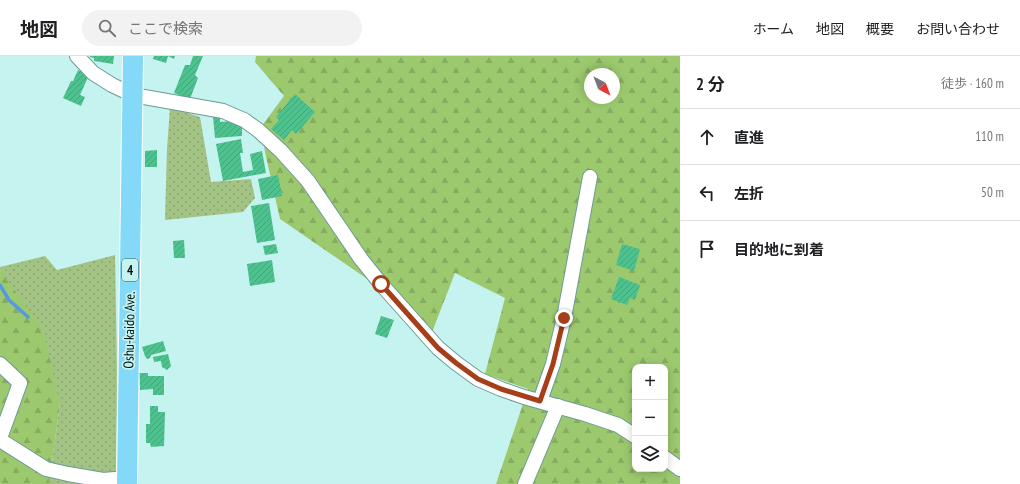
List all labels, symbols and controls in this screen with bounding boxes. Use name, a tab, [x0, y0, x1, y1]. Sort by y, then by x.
search box	[82, 10, 362, 46]
text: 地図	[20, 17, 58, 41]
icon: search	[96, 17, 118, 39]
text: ここで検索	[128, 19, 203, 38]
text: ホーム	[752, 20, 794, 38]
text: 地図	[816, 20, 844, 38]
text: 概要	[866, 20, 894, 38]
text: お問い合わせ	[916, 20, 1000, 38]
north arrow	[584, 68, 620, 104]
text: 2 分	[696, 73, 725, 95]
text: 徒歩 · 160 m	[941, 75, 1004, 92]
icon: ahead	[696, 126, 718, 148]
text: 直進	[734, 128, 764, 147]
text: 110 m	[975, 128, 1004, 145]
icon: left	[696, 182, 718, 204]
text: 左折	[734, 184, 764, 203]
text: 50 m	[981, 184, 1004, 201]
icon: arrive	[696, 238, 718, 260]
text: 目的地に到着	[734, 240, 824, 259]
road number: 4	[122, 259, 138, 281]
route start	[372, 275, 390, 293]
street label: Oshu-kaido Ave.	[119, 291, 139, 369]
route end	[555, 309, 573, 327]
map controls	[632, 364, 668, 472]
button: +	[632, 364, 668, 400]
button: −	[632, 400, 668, 436]
button: layers	[632, 436, 668, 472]

